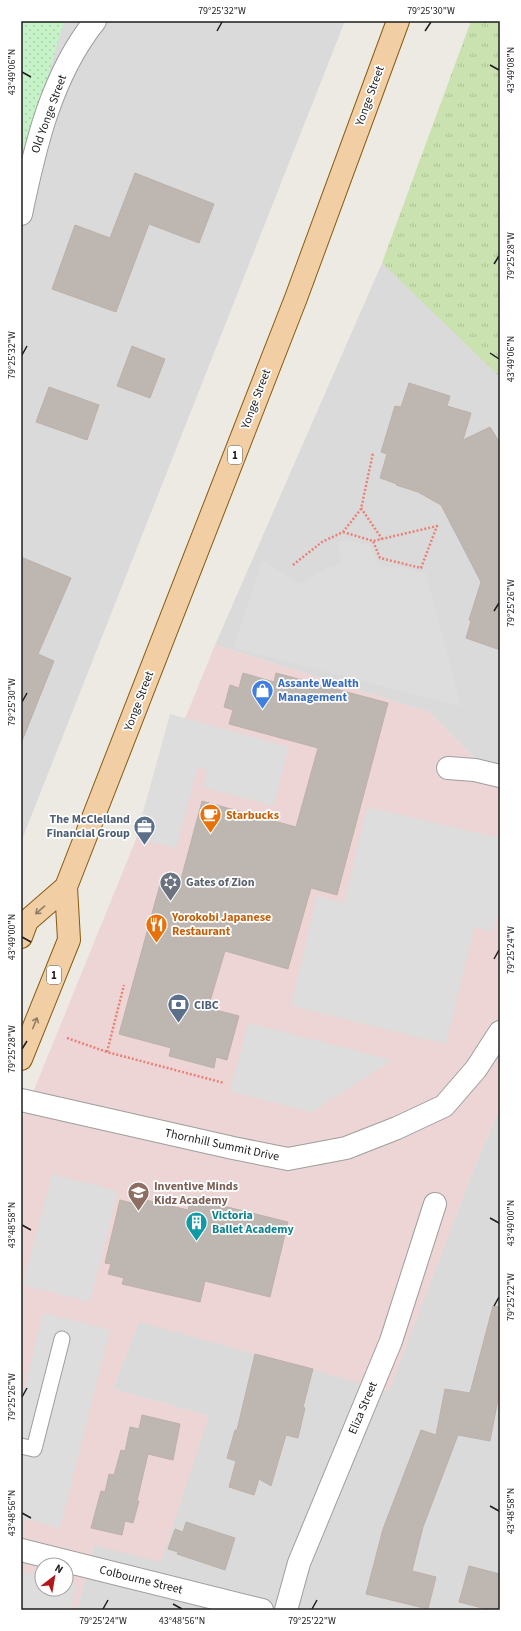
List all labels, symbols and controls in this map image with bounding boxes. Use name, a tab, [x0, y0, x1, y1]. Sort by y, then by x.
text: 79°25'32"W	[198, 4, 246, 18]
text: 79°25'30"W	[407, 4, 455, 18]
text: 43°49'08"N	[504, 47, 518, 93]
text: 43°49'06"N	[5, 49, 19, 95]
street label: Yonge Street	[351, 64, 389, 129]
street label: Old Yonge Street	[27, 72, 71, 156]
text: 79°25'28"W	[504, 232, 518, 280]
text: 79°25'32"W	[5, 331, 19, 379]
text: 43°49'06"N	[504, 336, 518, 382]
street label: Yonge Street	[236, 367, 275, 432]
road number: 1	[228, 446, 242, 464]
text: 79°25'26"W	[504, 579, 518, 627]
street label: Yonge Street	[119, 669, 158, 734]
place label: Assante Wealth Management	[277, 675, 359, 706]
shop icon: Assante Wealth Management	[250, 677, 276, 710]
text: 79°25'30"W	[5, 678, 19, 726]
cafe icon: Starbucks	[198, 802, 224, 835]
place label: Starbucks	[226, 807, 279, 824]
place label: The McClelland Financial Group	[47, 811, 130, 842]
office icon: The McClelland Financial Group	[132, 813, 158, 846]
synagogue icon: Gates of Zion	[158, 869, 184, 902]
place label: Gates of Zion	[186, 874, 255, 891]
one-way arrow	[36, 905, 46, 914]
place label: Yorokobi Japanese Restaurant	[171, 909, 271, 940]
restaurant icon: Yorokobi Japanese Restaurant	[144, 911, 170, 944]
text: 43°49'00"N	[5, 914, 19, 960]
text: 79°25'24"W	[504, 926, 518, 974]
road number: 1	[47, 966, 61, 984]
bank icon: CIBC	[166, 992, 192, 1025]
place label: CIBC	[194, 997, 219, 1014]
one-way arrow	[31, 1017, 39, 1029]
text: 79°25'28"W	[5, 1025, 19, 1073]
street label: Thornhill Summit Drive	[163, 1125, 281, 1165]
place label: Inventive Minds Kidz Academy	[154, 1178, 238, 1209]
school or university icon: Inventive Minds Kidz Academy	[125, 1180, 151, 1213]
text: 43°49'00"N	[504, 1200, 518, 1246]
text: 43°48'58"N	[5, 1202, 19, 1248]
place label: Victoria Ballet Academy	[211, 1207, 295, 1238]
building icon: Victoria Ballet Academy	[183, 1209, 209, 1242]
text: 79°25'22"W	[504, 1273, 518, 1321]
text: 79°25'26"W	[5, 1373, 19, 1421]
street label: Eliza Street	[344, 1379, 382, 1437]
text: 43°48'58"N	[504, 1488, 518, 1534]
text: 43°48'56"N	[5, 1490, 19, 1536]
north arrow	[34, 1557, 74, 1597]
text: N	[52, 1561, 66, 1577]
street label: Colbourne Street	[98, 1561, 184, 1599]
text: 79°25'24"W	[79, 1614, 127, 1628]
text: 43°48'56"N	[159, 1614, 205, 1628]
text: 79°25'22"W	[288, 1614, 336, 1628]

